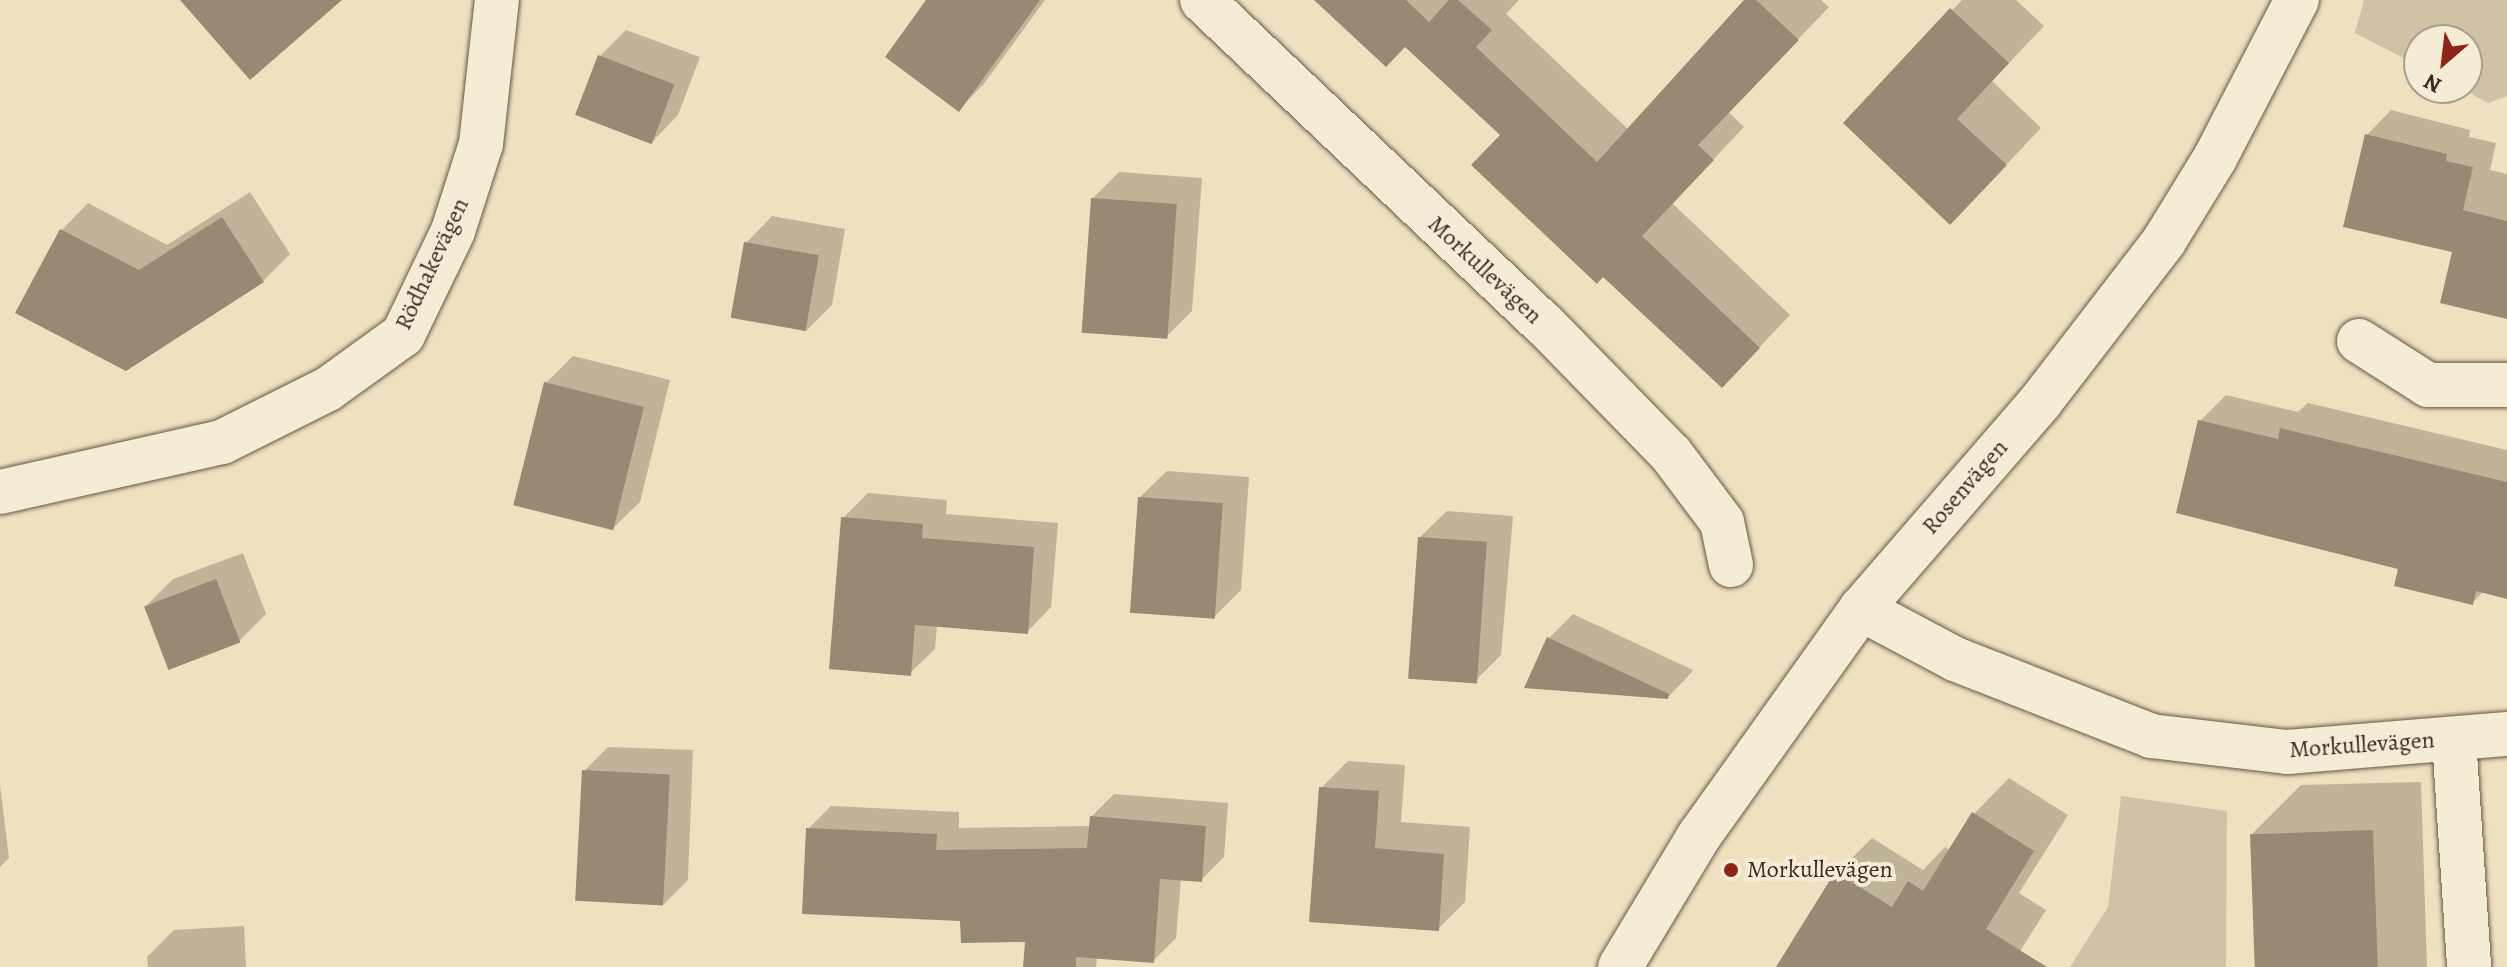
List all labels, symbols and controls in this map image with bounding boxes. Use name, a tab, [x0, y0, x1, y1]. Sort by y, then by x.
north arrow	[2403, 24, 2483, 104]
text: N	[2419, 66, 2447, 100]
street label: Rödhakevägen	[389, 193, 475, 335]
street label: Morkullevägen	[1422, 210, 1548, 330]
street label: Rosenvägen	[1916, 434, 2014, 540]
street label: Morkullevägen	[2288, 726, 2436, 764]
place label: Morkullevägen	[1747, 856, 1893, 884]
marker: Morkullevägen	[1722, 861, 1740, 879]

